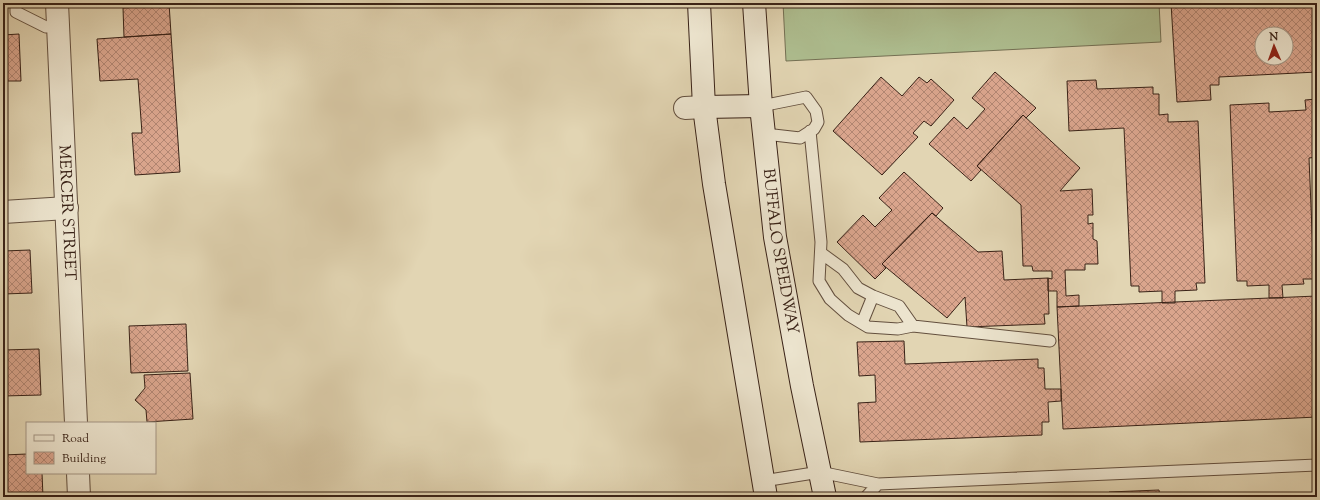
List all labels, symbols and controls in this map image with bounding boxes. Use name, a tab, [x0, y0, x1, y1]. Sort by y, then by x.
north arrow	[1254, 26, 1294, 66]
text: N	[1268, 29, 1279, 45]
street label: MERCER STREET	[52, 144, 81, 281]
street label: BUFFALO SPEEDWAY	[756, 167, 804, 337]
legend	[26, 422, 156, 474]
text: Road	[62, 430, 89, 448]
text: Building	[62, 450, 106, 468]

